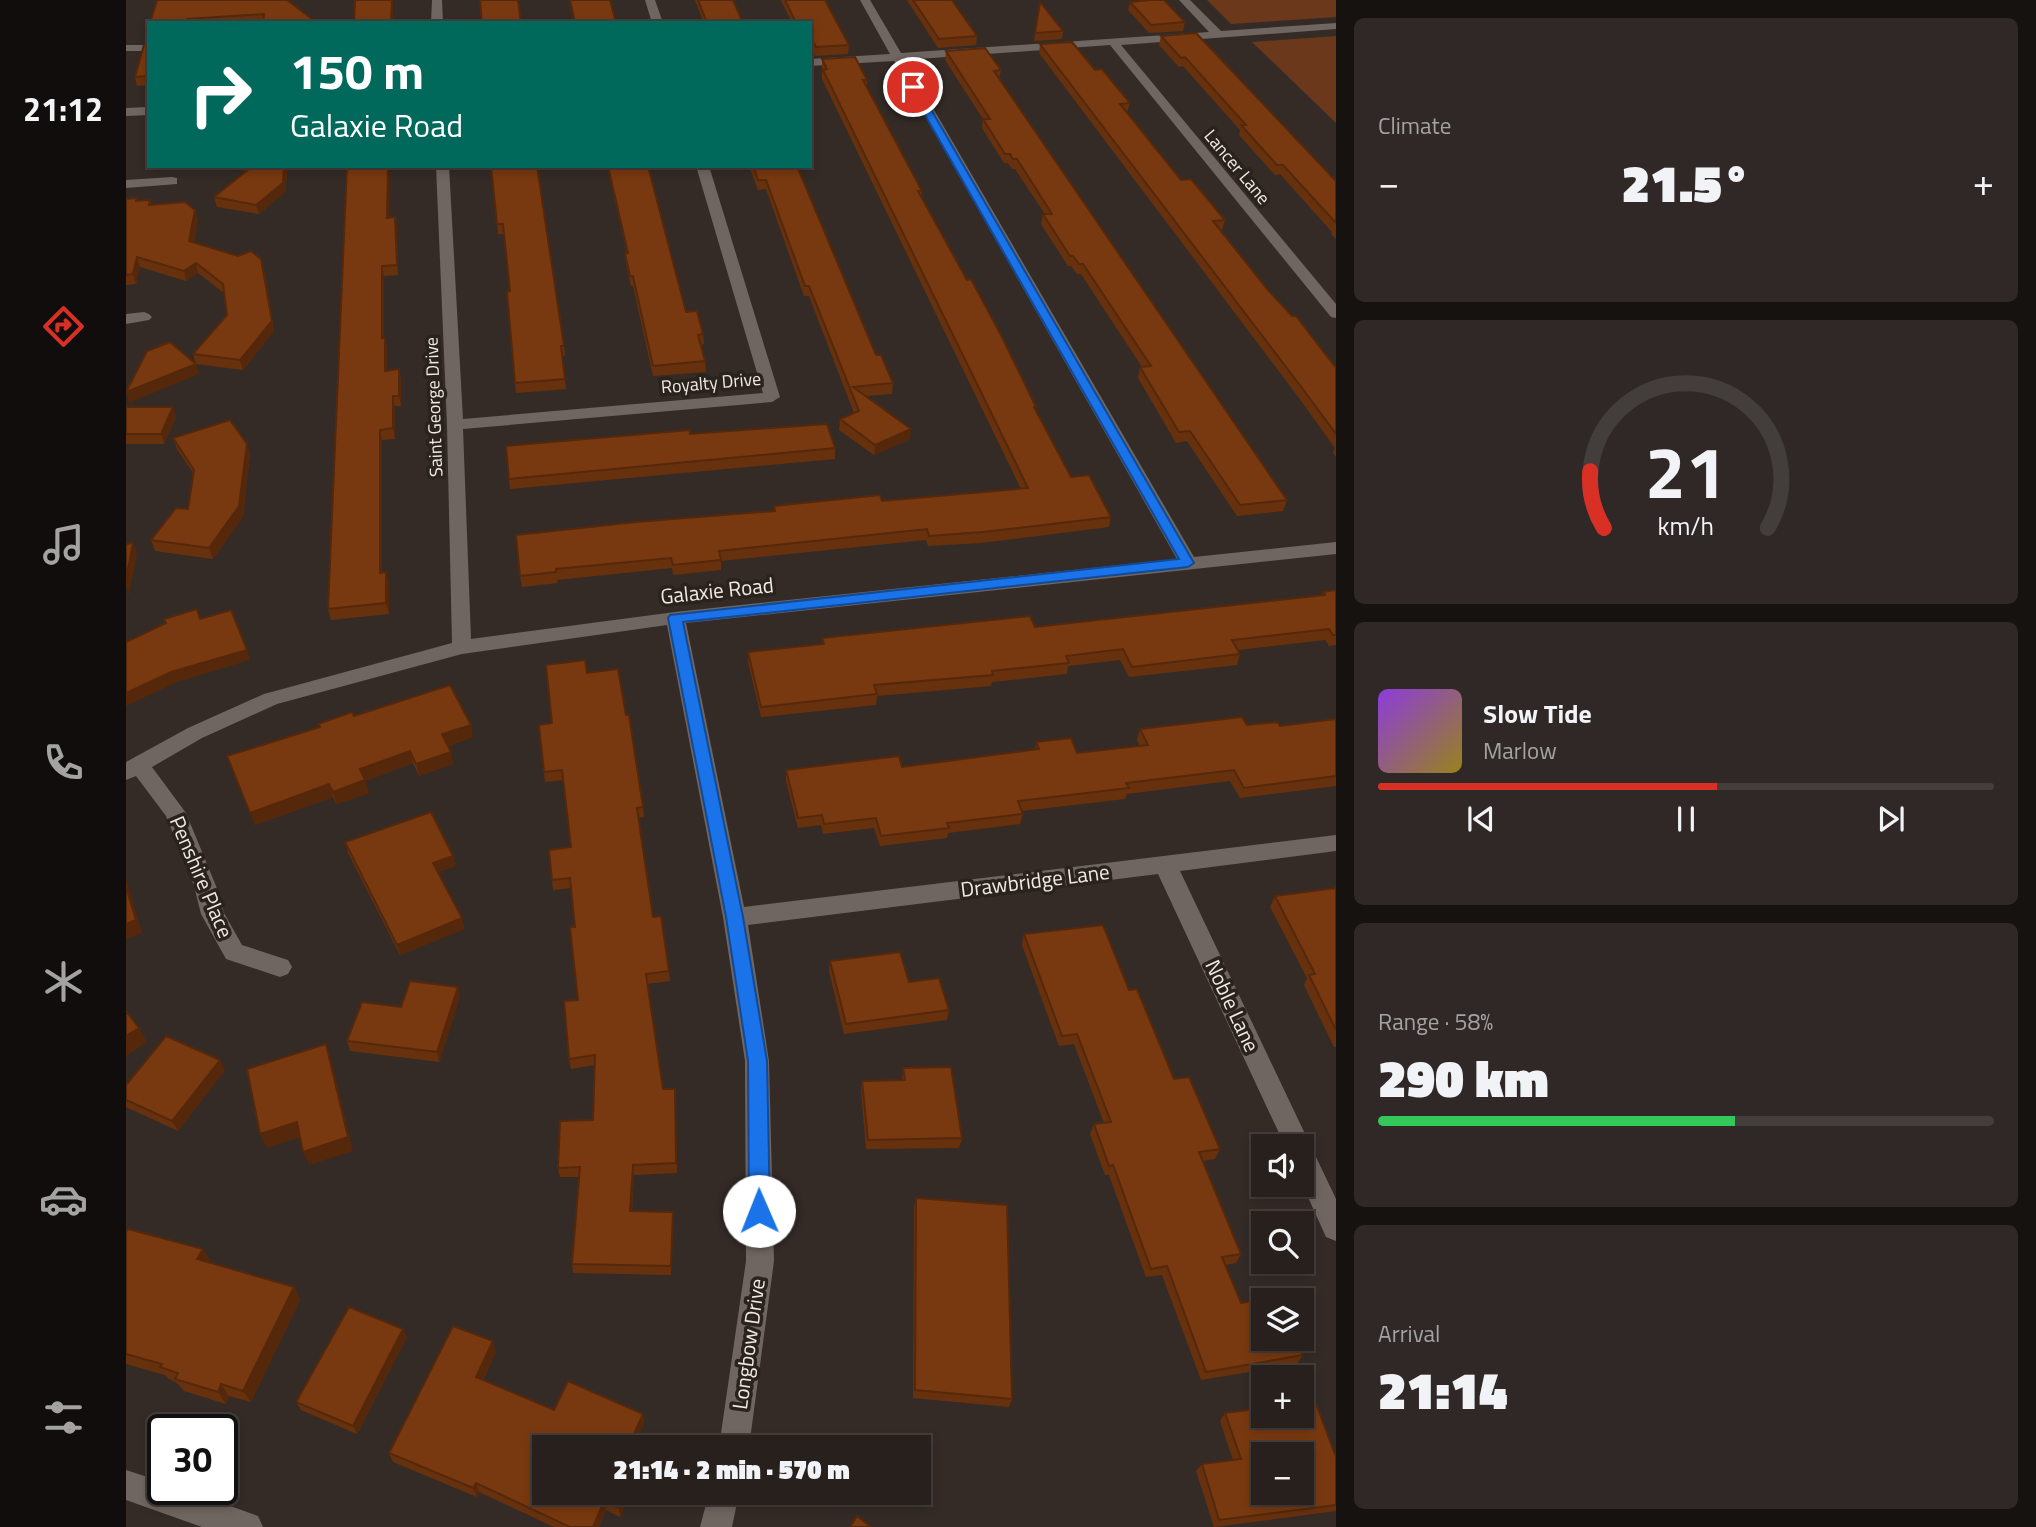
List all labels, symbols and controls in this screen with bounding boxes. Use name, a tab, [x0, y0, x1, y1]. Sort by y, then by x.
text: 150 m	[290, 33, 424, 108]
icon: right	[175, 49, 266, 140]
pin	[883, 57, 943, 117]
icon: arrive	[894, 68, 932, 106]
text: 21:12	[23, 85, 103, 133]
text: Galaxie Road	[290, 101, 463, 149]
text: Climate	[1378, 108, 1451, 143]
street label: Lancer Lane	[1198, 123, 1277, 210]
text: 21.5°	[1621, 143, 1751, 222]
text: −	[1378, 153, 1399, 211]
text: +	[1973, 153, 1994, 211]
icon: directions	[39, 302, 88, 351]
street label: Saint George Drive	[418, 337, 449, 477]
street label: Royalty Drive	[660, 365, 762, 400]
text: 21	[1645, 416, 1727, 526]
text: km/h	[1658, 506, 1714, 544]
icon: music	[39, 520, 88, 569]
street label: Galaxie Road	[659, 568, 775, 612]
text: Slow Tide	[1483, 694, 1592, 733]
text: Marlow	[1483, 733, 1557, 768]
icon: phone	[39, 738, 88, 787]
icon: previous	[1462, 800, 1500, 838]
icon: pause	[1667, 800, 1705, 838]
icon: next	[1872, 800, 1910, 838]
street label: Penshire Place	[162, 811, 242, 943]
street label: Drawbridge Lane	[959, 855, 1111, 905]
street label: Noble Lane	[1198, 954, 1268, 1057]
icon: climate	[39, 957, 88, 1006]
text: Range · 58%	[1378, 1004, 1493, 1039]
text: 290 km	[1378, 1038, 1549, 1117]
map controls	[1251, 1134, 1314, 1505]
button: sound	[1251, 1134, 1314, 1197]
position arrow	[722, 1174, 796, 1248]
icon: car	[39, 1175, 88, 1224]
button: search	[1251, 1211, 1314, 1274]
street label: Longbow Drive	[723, 1276, 773, 1411]
button: layers	[1251, 1288, 1314, 1351]
text: Arrival	[1378, 1316, 1440, 1351]
text: 21:14	[1378, 1350, 1507, 1429]
button: +	[1251, 1365, 1314, 1428]
icon: filters	[39, 1393, 88, 1442]
speed limit sign: 30	[147, 1414, 238, 1505]
button: −	[1251, 1442, 1314, 1505]
text: 21:14 · 2 min · 570 m	[613, 1450, 850, 1489]

